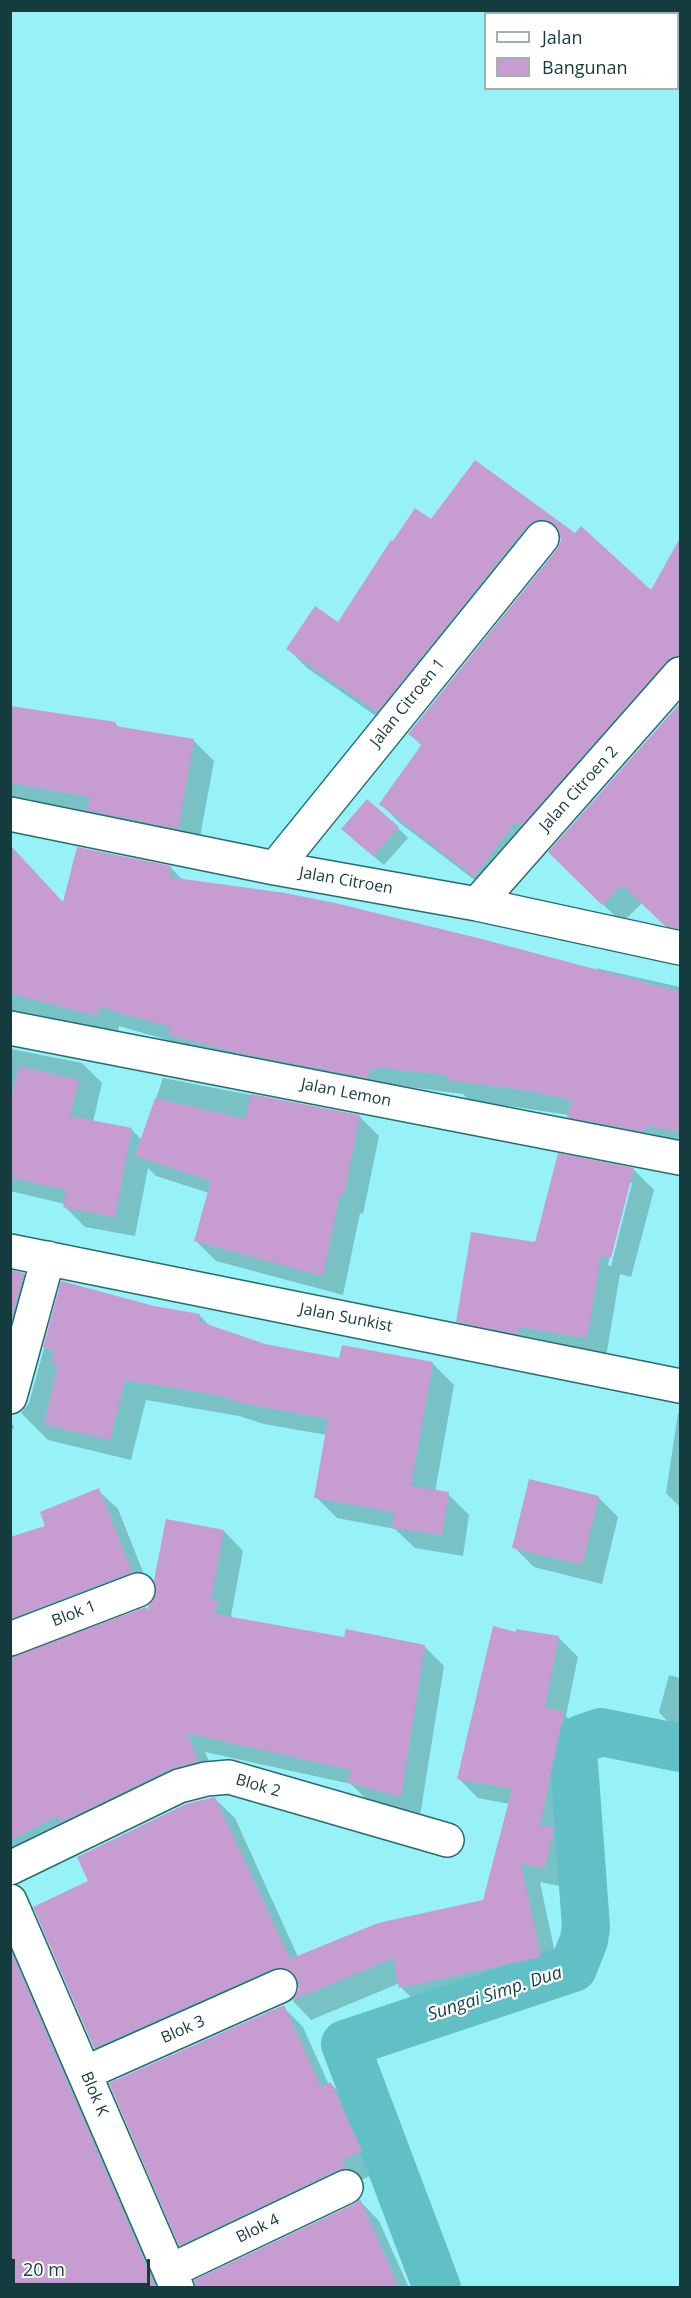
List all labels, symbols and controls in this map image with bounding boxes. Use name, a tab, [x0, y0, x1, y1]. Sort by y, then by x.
legend	[484, 12, 679, 90]
text: Jalan	[542, 25, 582, 49]
text: Bangunan	[542, 55, 628, 79]
street label: Jalan Citroen 1	[367, 655, 449, 751]
street label: Jalan Citroen 2	[536, 742, 622, 836]
street label: Jalan Citroen	[298, 863, 394, 899]
street label: Jalan Lemon	[299, 1075, 393, 1111]
street label: Jalan Sunkist	[298, 1300, 394, 1336]
street label: Blok 1	[49, 1597, 99, 1631]
street label: Blok 2	[233, 1770, 283, 1802]
water label: Sungai Simp. Dua	[425, 1962, 565, 2026]
street label: Blok 3	[158, 2012, 208, 2048]
street label: Blok K	[76, 2069, 112, 2119]
street label: Blok 4	[233, 2210, 283, 2248]
scale bar	[15, 2247, 153, 2285]
text: 20 m	[23, 2257, 65, 2281]

